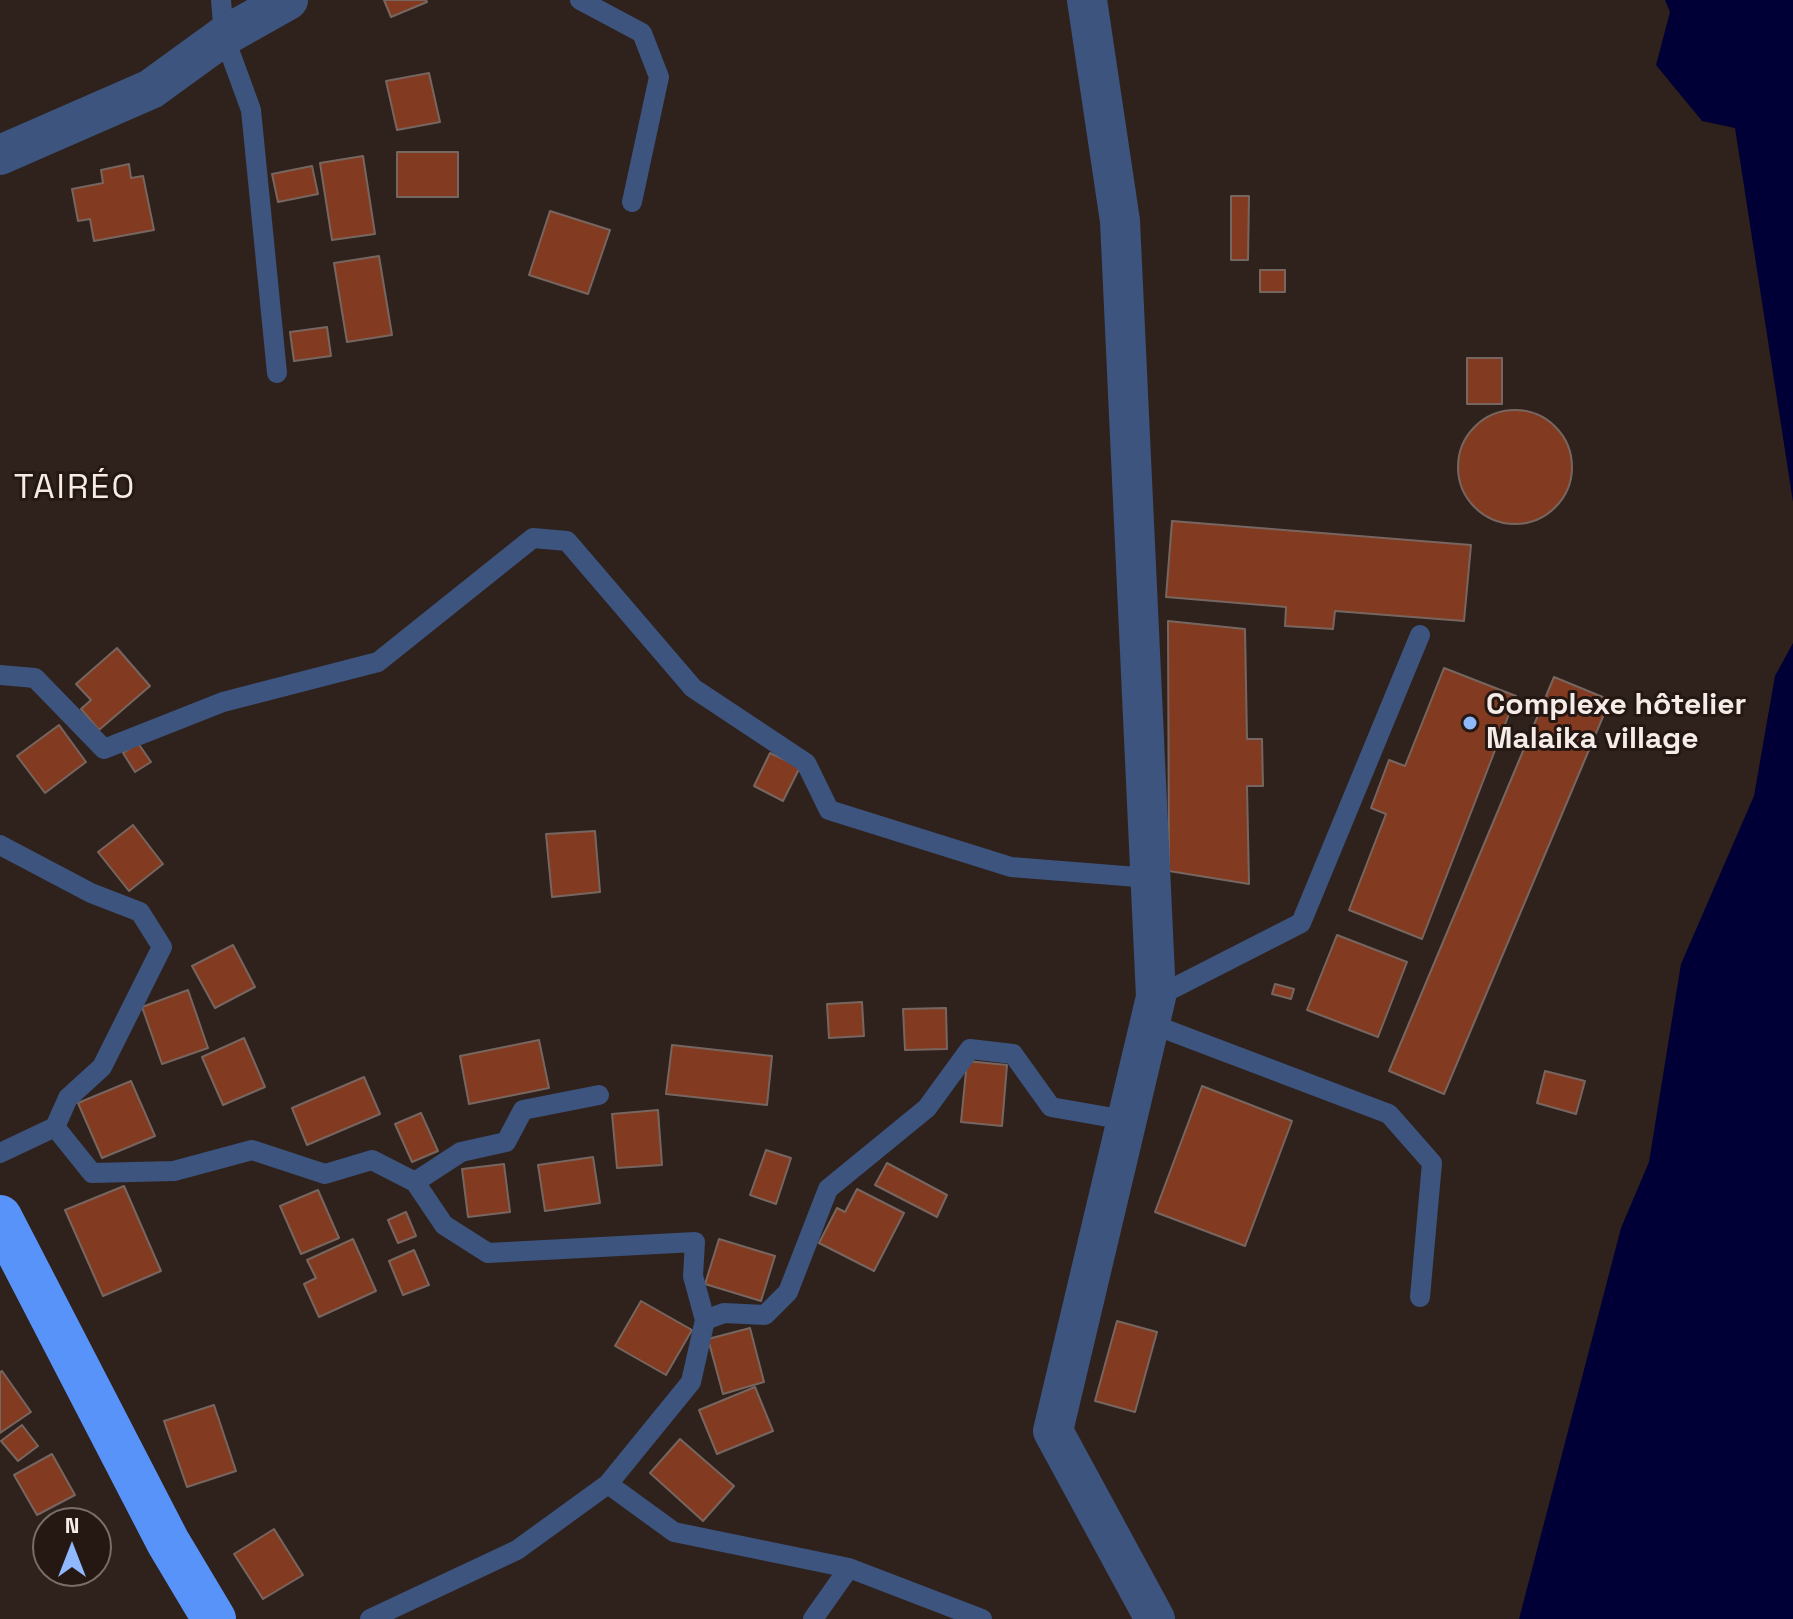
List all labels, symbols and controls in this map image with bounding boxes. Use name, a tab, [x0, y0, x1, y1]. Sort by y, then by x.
district label: TAIRÉO	[14, 469, 136, 509]
place label: Complexe hôtelier Malaika village	[1486, 688, 1746, 758]
marker: Complexe hôtelier Malaika village	[1461, 714, 1479, 732]
north arrow	[32, 1507, 112, 1587]
text: N	[65, 1511, 79, 1539]

